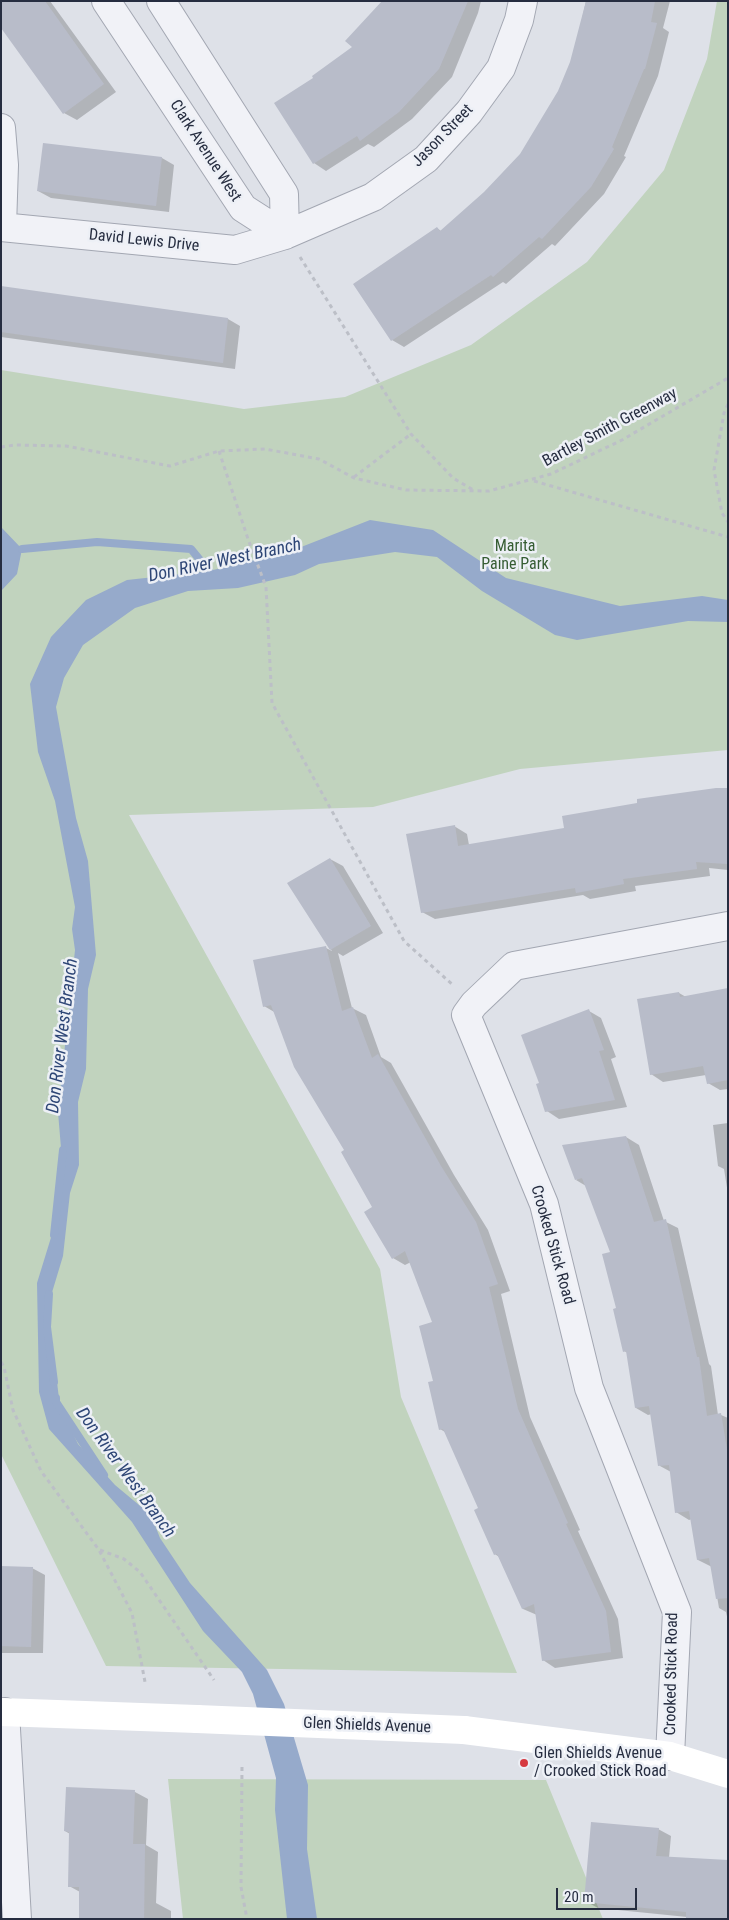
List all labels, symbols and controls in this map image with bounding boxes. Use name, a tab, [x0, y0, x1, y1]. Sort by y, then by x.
street label: Clark Avenue West	[165, 97, 245, 205]
street label: Jason Street	[408, 101, 478, 171]
street label: David Lewis Drive	[88, 226, 200, 256]
street label: Bartley Smith Greenway	[539, 384, 681, 472]
water label: Don River West Branch	[147, 534, 303, 588]
park label: Marita Paine Park	[481, 537, 549, 575]
water label: Don River West Branch	[43, 957, 83, 1115]
street label: Crooked Stick Road	[526, 1183, 578, 1307]
water label: Don River West Branch	[70, 1404, 180, 1542]
street label: Crooked Stick Road	[661, 1612, 683, 1736]
street label: Glen Shields Avenue	[303, 1714, 431, 1738]
place label: Glen Shields Avenue / Crooked Stick Road	[534, 1744, 667, 1782]
marker: Glen Shields Avenue / Crooked Stick Road	[518, 1757, 530, 1769]
scale bar	[559, 1878, 640, 1910]
text: 20 m	[564, 1888, 594, 1906]

